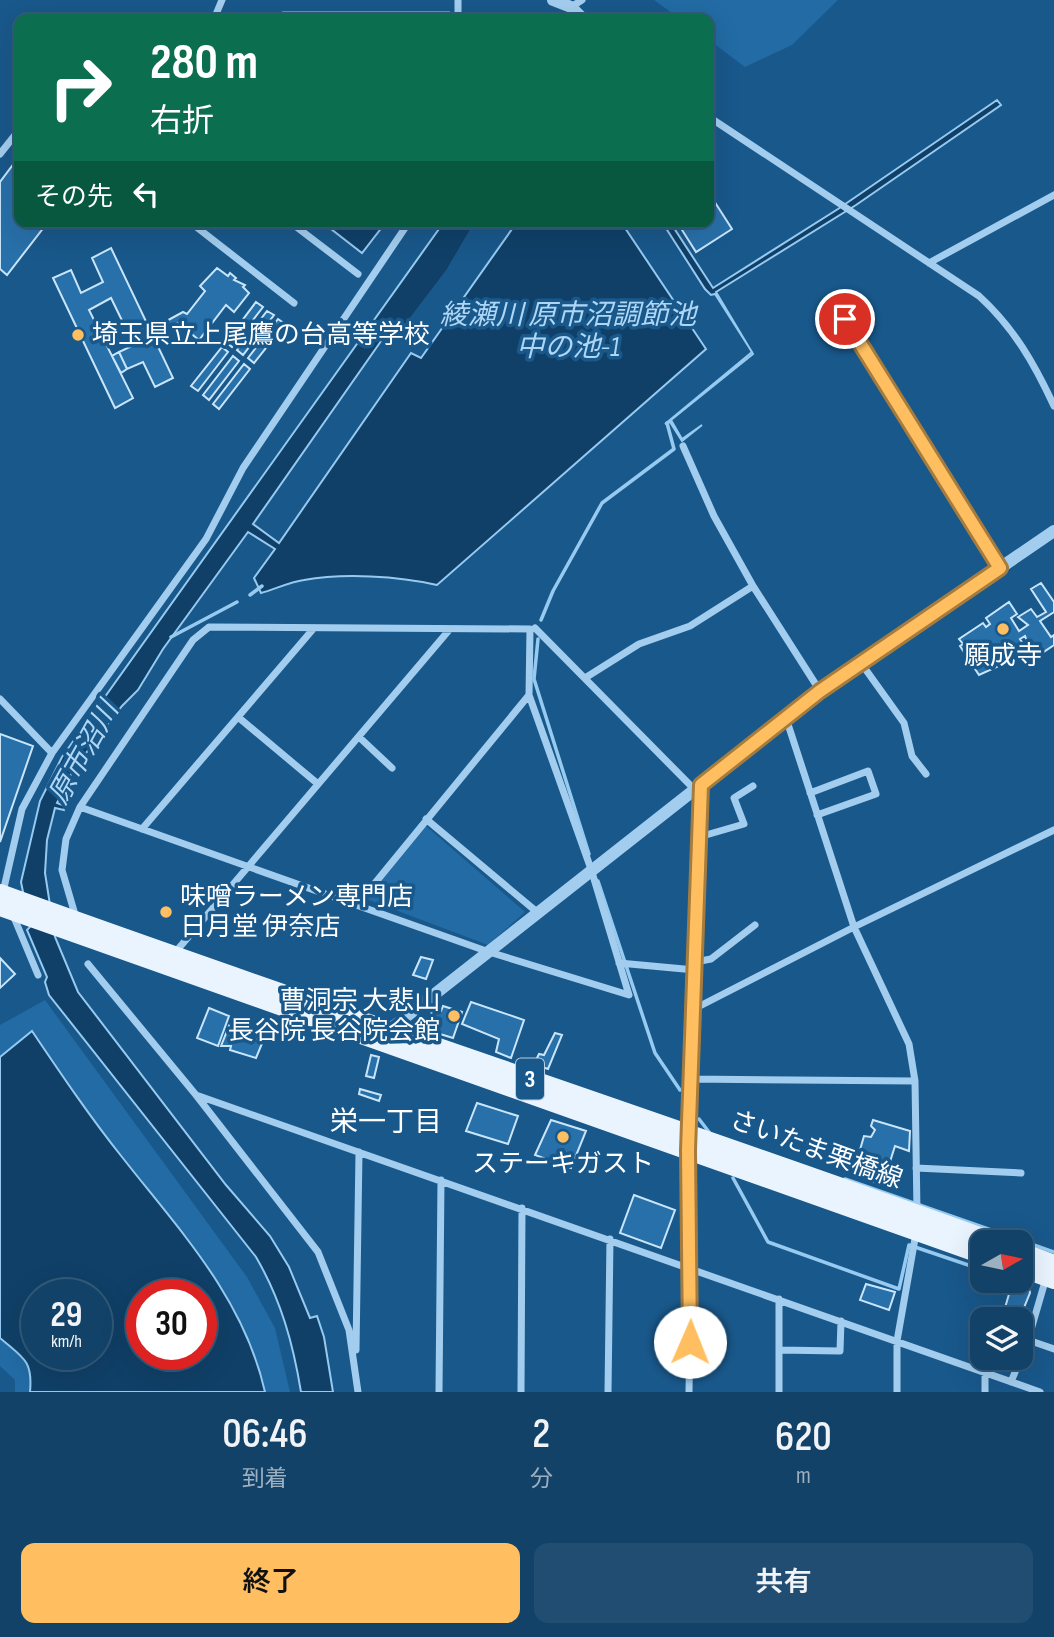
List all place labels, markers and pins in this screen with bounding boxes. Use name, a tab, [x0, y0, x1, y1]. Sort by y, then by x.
pin	[815, 289, 875, 349]
place label: 埼玉県立上尾鷹の台高等学校	[92, 320, 430, 351]
marker: 埼玉県立上尾鷹の台高等学校	[70, 327, 86, 343]
marker: 願成寺	[995, 621, 1011, 637]
place label: 願成寺	[964, 641, 1042, 672]
place label: 味噌ラーメン専門店 日月堂 伊奈店	[180, 882, 413, 943]
marker: 味噌ラーメン専門店 日月堂 伊奈店	[158, 904, 174, 920]
place label: 曹洞宗 大悲山 長谷院 長谷院会館	[228, 986, 440, 1047]
marker: 曹洞宗 大悲山 長谷院 長谷院会館	[446, 1008, 462, 1024]
marker: ステーキガスト	[555, 1129, 571, 1145]
place label: ステーキガスト	[472, 1149, 654, 1180]

